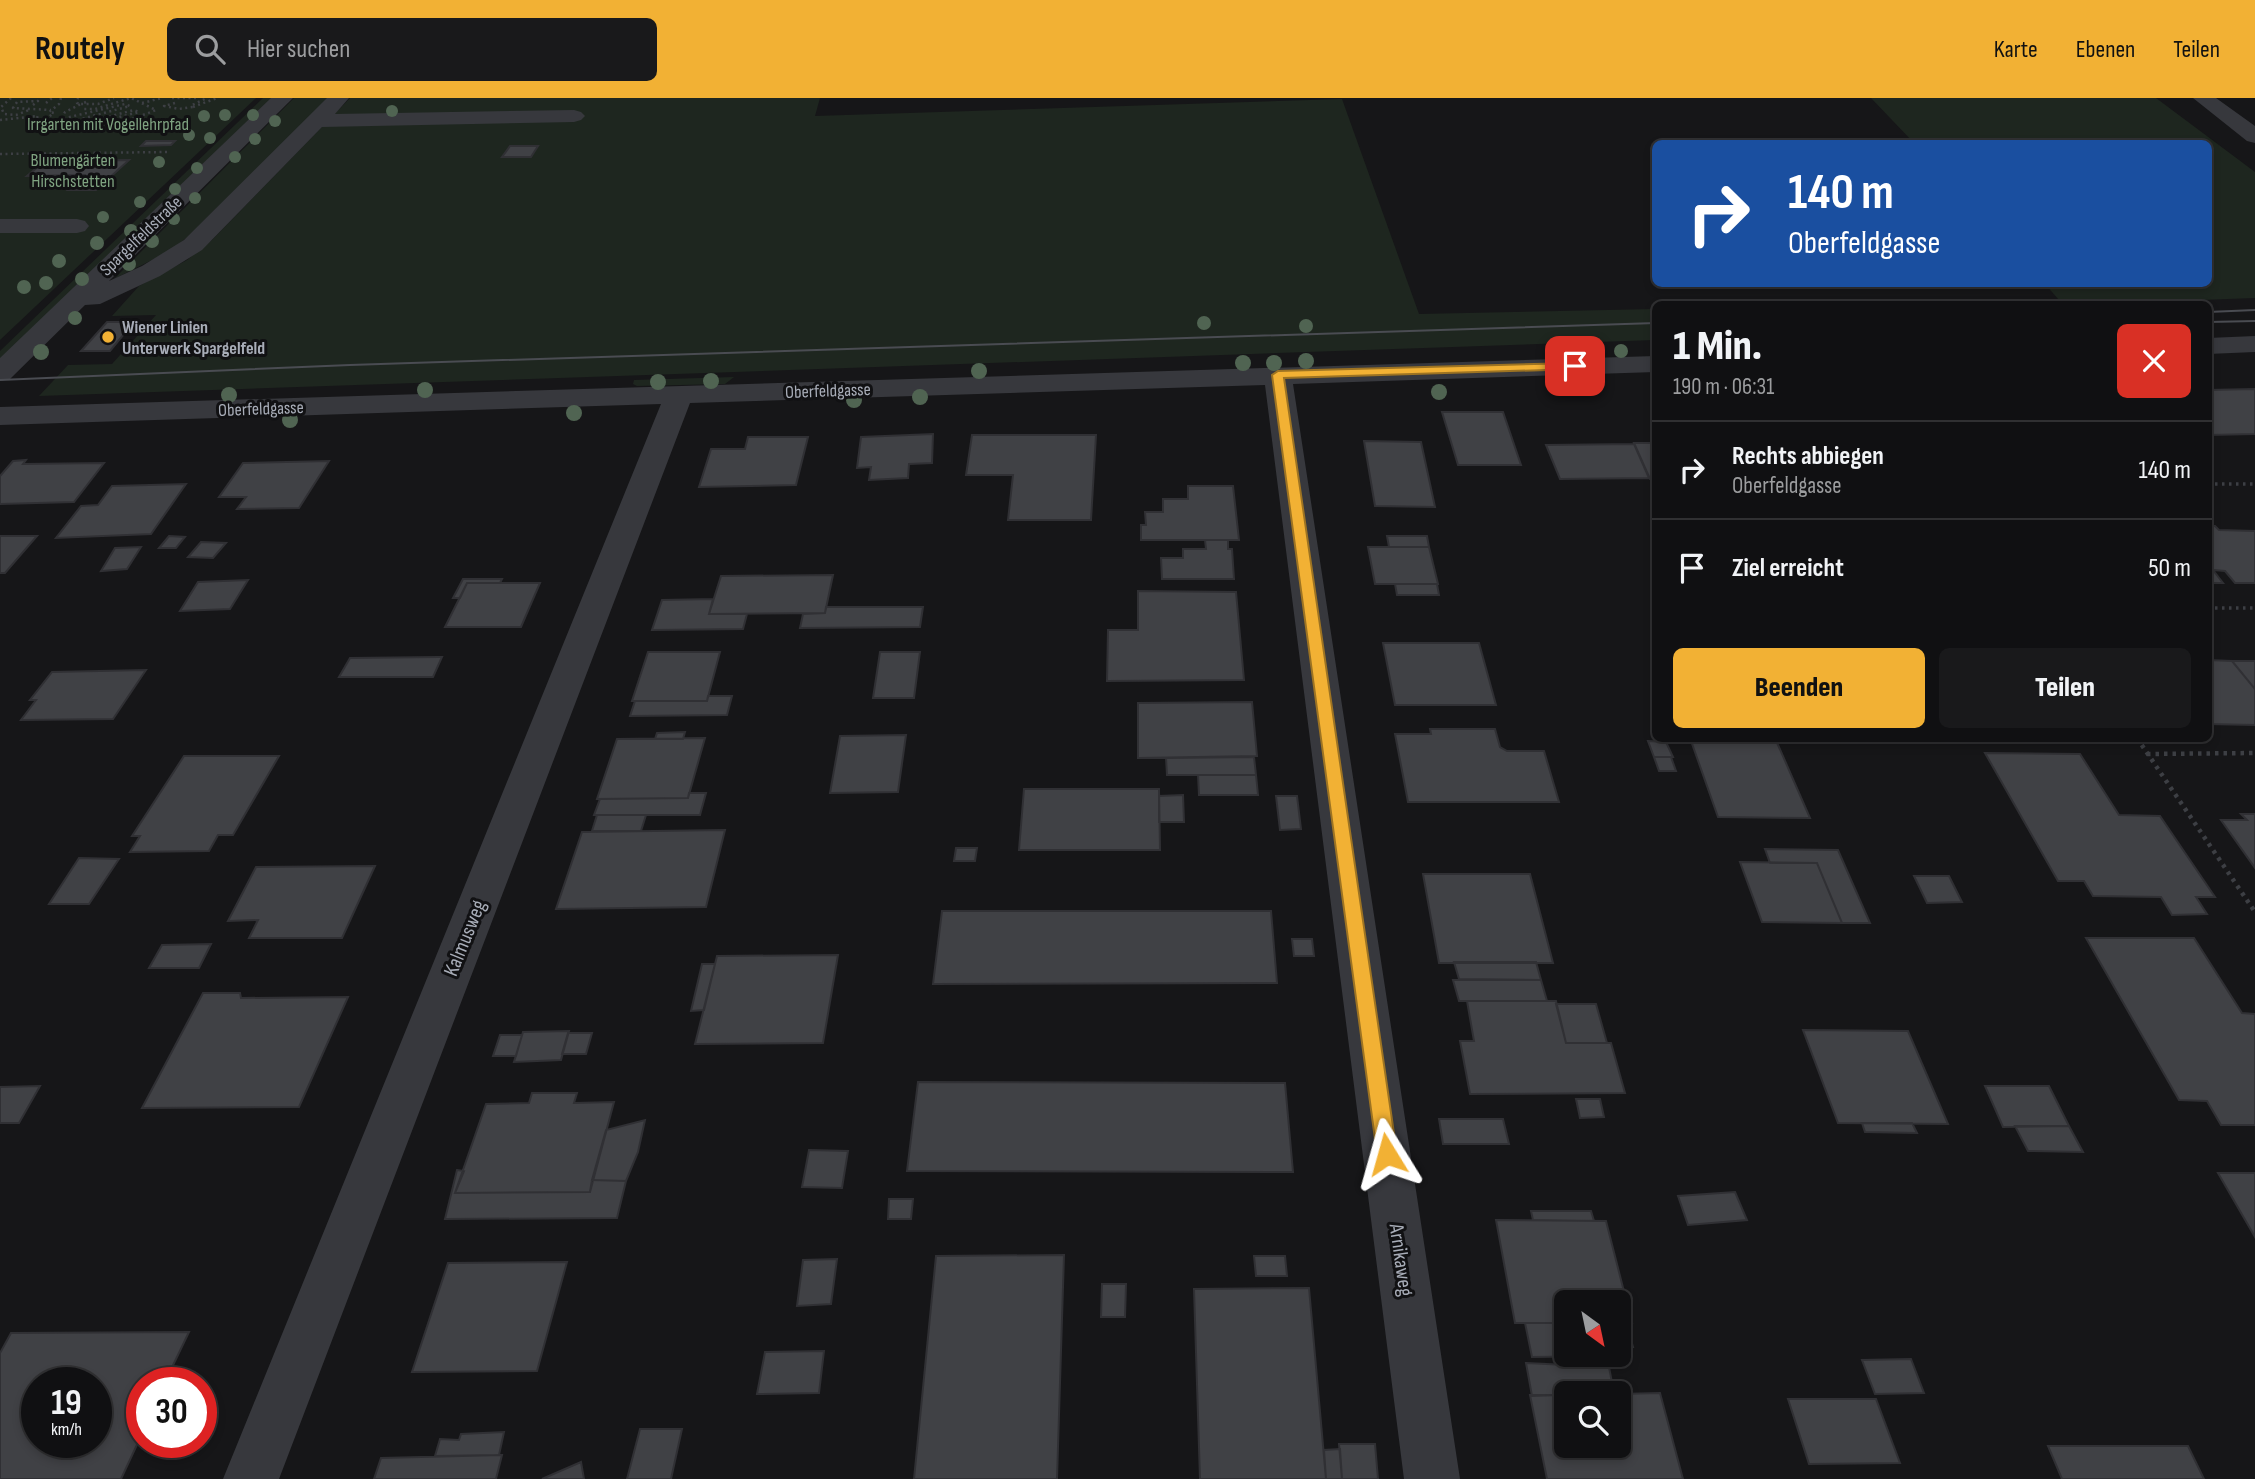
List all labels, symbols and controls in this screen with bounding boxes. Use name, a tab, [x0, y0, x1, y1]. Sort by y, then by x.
search box	[167, 18, 657, 81]
text: Routely	[35, 29, 125, 69]
icon: search	[191, 30, 229, 68]
text: Hier suchen	[247, 34, 350, 65]
text: Karte	[1994, 35, 2038, 64]
text: Ebenen	[2076, 35, 2135, 64]
text: Teilen	[2173, 35, 2220, 64]
park label: Irrgarten mit Vogellehrpfad	[27, 114, 189, 135]
park label: Blumengärten Hirschstetten	[31, 150, 115, 192]
text: 140 m	[1788, 164, 1894, 223]
icon: right	[1673, 168, 1764, 259]
street label: Spargelfeldstraße	[96, 192, 186, 280]
text: Oberfeldgasse	[1788, 224, 1940, 263]
place label: Wiener Linien Unterwerk Spargelfeld	[122, 317, 265, 359]
text: 1 Min.	[1673, 321, 1762, 372]
button: close	[2117, 324, 2191, 398]
marker: Wiener Linien Unterwerk Spargelfeld	[100, 329, 116, 345]
pin	[1545, 336, 1605, 396]
icon: arrive	[1556, 347, 1594, 385]
text: 190 m · 06:31	[1673, 373, 1774, 401]
street label: Oberfeldgasse	[785, 379, 871, 403]
street label: Oberfeldgasse	[218, 397, 304, 421]
text: Rechts abbiegen	[1732, 441, 1884, 472]
icon: right	[1673, 451, 1711, 489]
text: 140 m	[2139, 455, 2191, 486]
text: Oberfeldgasse	[1732, 472, 1842, 500]
icon: arrive	[1673, 549, 1711, 587]
text: Ziel erreicht	[1732, 553, 1844, 584]
text: 50 m	[2148, 553, 2191, 584]
button: Beenden	[1673, 648, 1925, 728]
button: Teilen	[1939, 648, 2191, 728]
street label: Kalmusweg	[438, 896, 492, 980]
position arrow	[1350, 1117, 1424, 1191]
street label: Arnikaweg	[1383, 1221, 1418, 1298]
north arrow	[1554, 1290, 1631, 1367]
map controls	[1554, 1290, 1631, 1458]
speed limit sign: 30	[126, 1367, 217, 1458]
button: search	[1554, 1381, 1631, 1458]
text: 19	[51, 1382, 82, 1425]
text: km/h	[51, 1419, 82, 1440]

